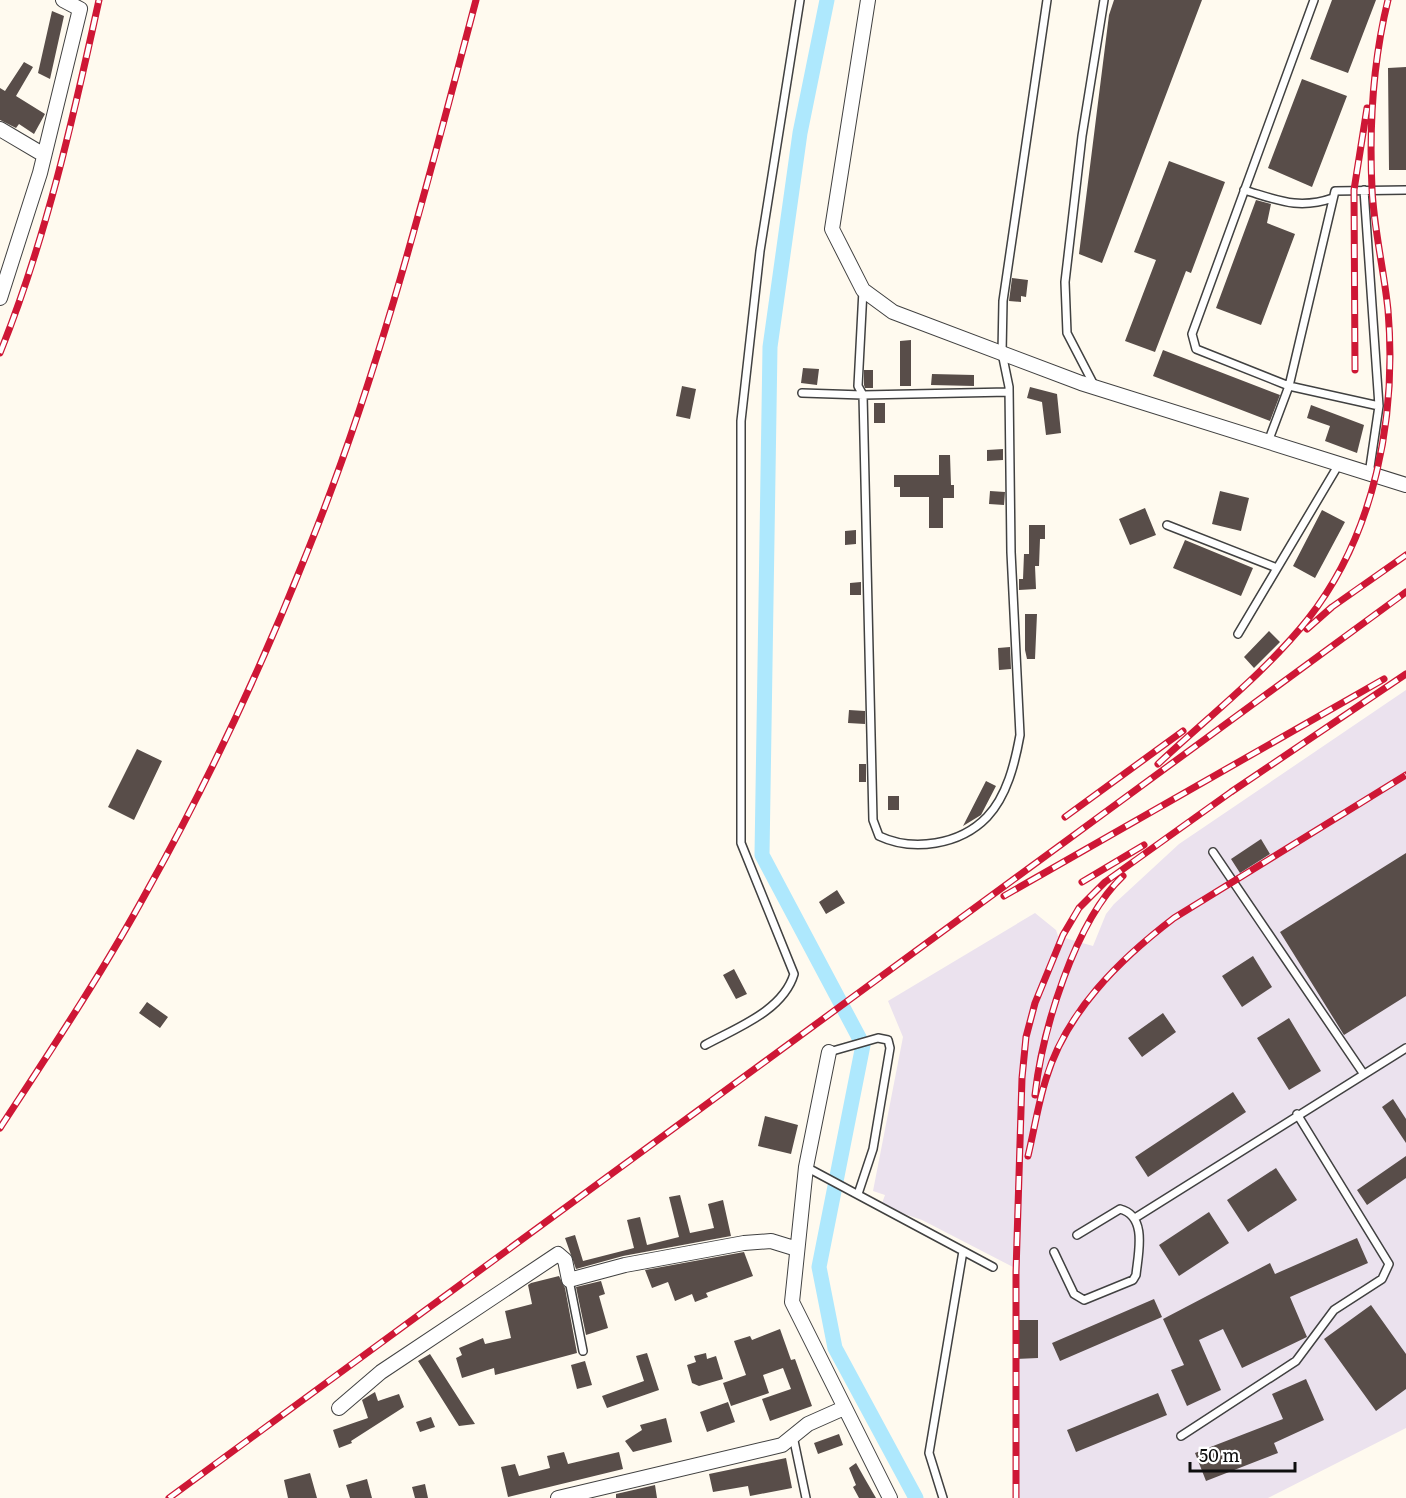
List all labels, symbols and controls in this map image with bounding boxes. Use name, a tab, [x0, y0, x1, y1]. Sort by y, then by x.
scale bar	[1190, 1435, 1295, 1473]
text: 50 m	[1199, 1441, 1240, 1468]

